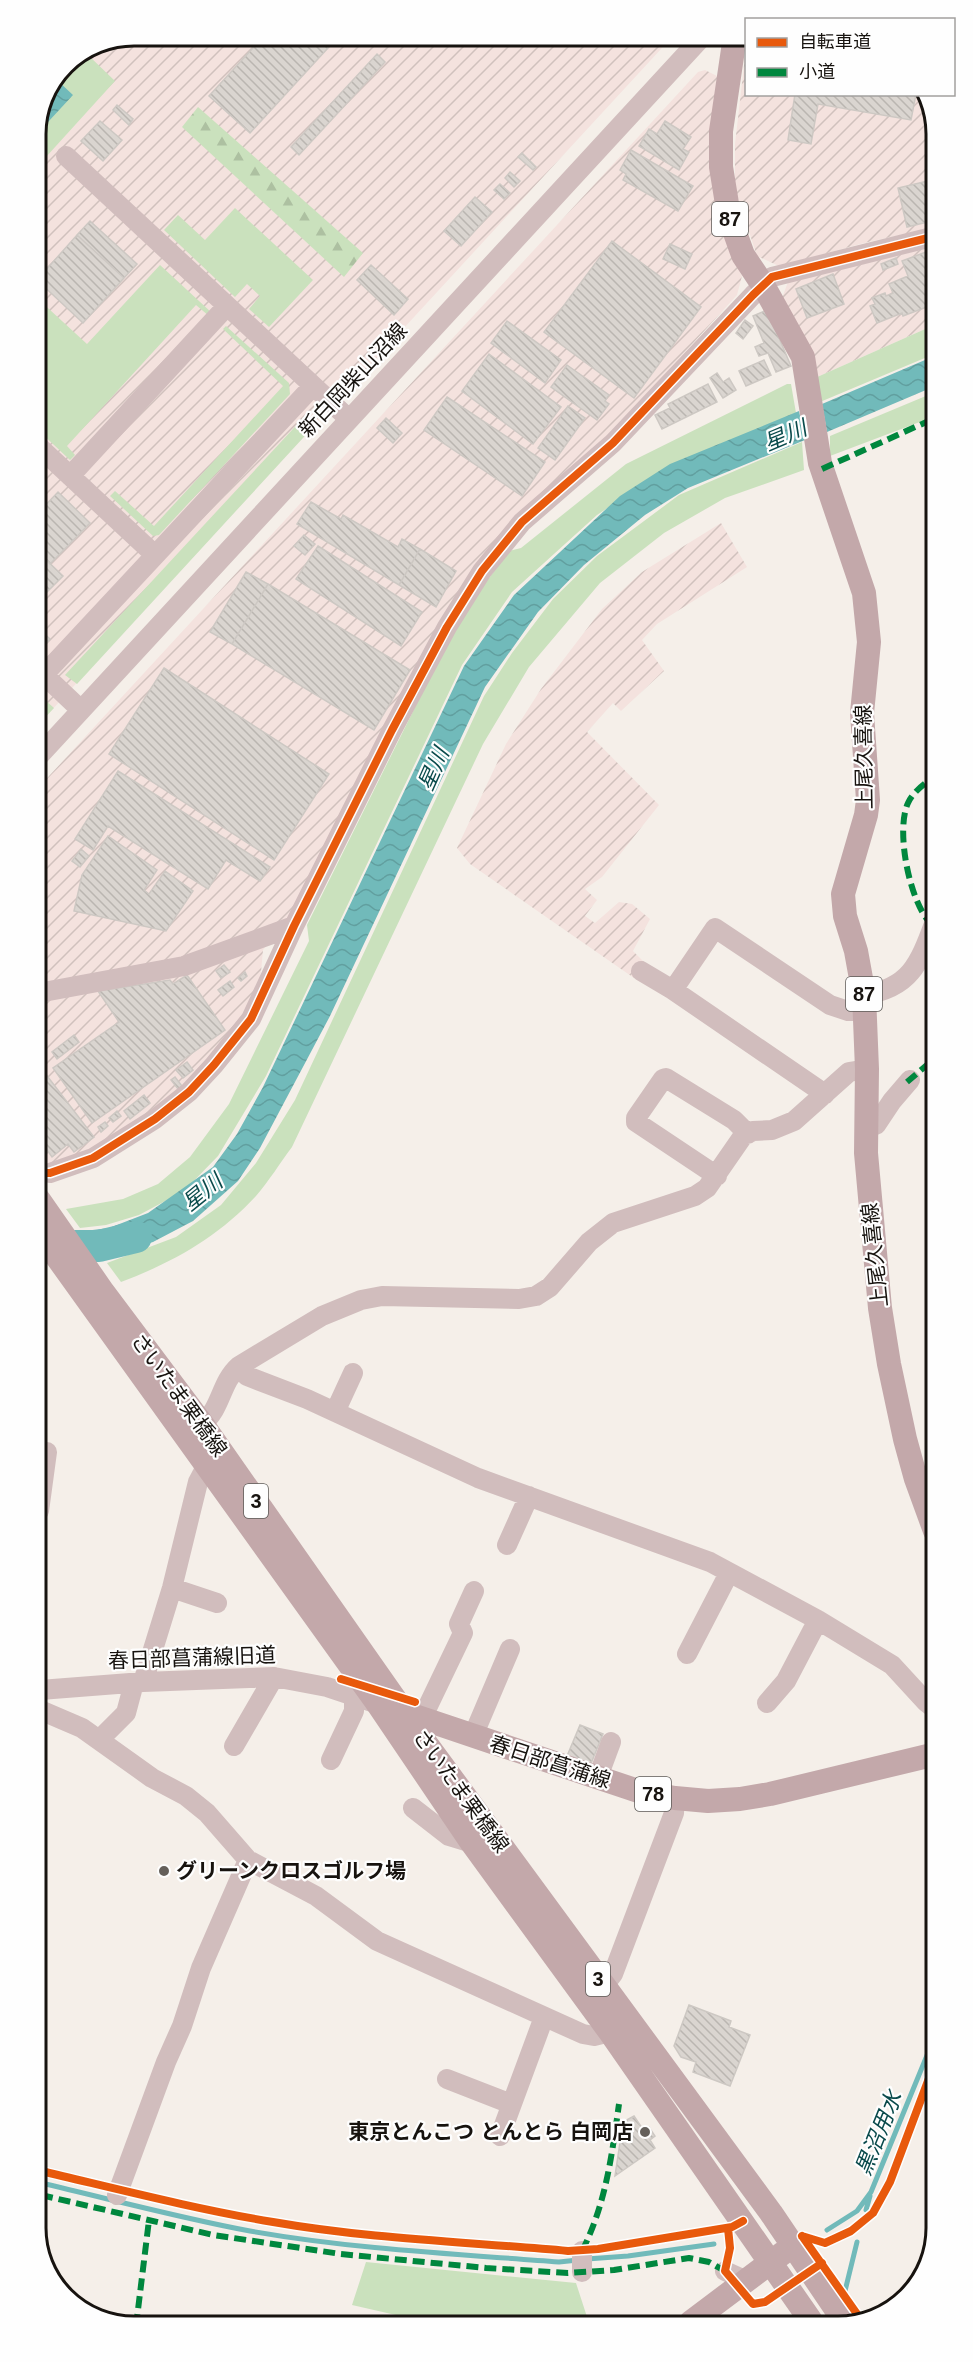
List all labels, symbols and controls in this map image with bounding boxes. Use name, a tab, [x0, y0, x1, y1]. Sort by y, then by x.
legend	[745, 18, 955, 96]
text: 自転車道	[799, 32, 871, 52]
text: 小道	[799, 62, 835, 82]
road number: 87	[712, 202, 748, 236]
street label: 新白岡柴山沼線	[294, 318, 411, 441]
water label: 星川	[760, 415, 812, 456]
street label: 上尾久喜線	[851, 704, 876, 810]
water label: 星川	[413, 742, 455, 794]
road number: 87	[846, 977, 882, 1011]
water label: 星川	[177, 1168, 229, 1216]
street label: 上尾久喜線	[858, 1202, 891, 1308]
street label: さいたま栗橋線	[127, 1329, 232, 1461]
road number: 3	[244, 1484, 268, 1518]
street label: 春日部菖蒲線旧道	[108, 1643, 276, 1672]
street label: さいたま栗橋線	[409, 1725, 514, 1857]
street label: 春日部菖蒲線	[487, 1731, 614, 1792]
road number: 78	[635, 1777, 671, 1811]
place label: グリーンクロスゴルフ場	[176, 1859, 406, 1882]
marker: グリーンクロスゴルフ場	[157, 1864, 171, 1878]
road number: 3	[586, 1962, 610, 1996]
water label: 黒沼用水	[850, 2086, 907, 2179]
place label: 東京とんこつ とんとら 白岡店	[348, 2120, 633, 2143]
marker: 東京とんこつ とんとら 白岡店	[638, 2125, 652, 2139]

